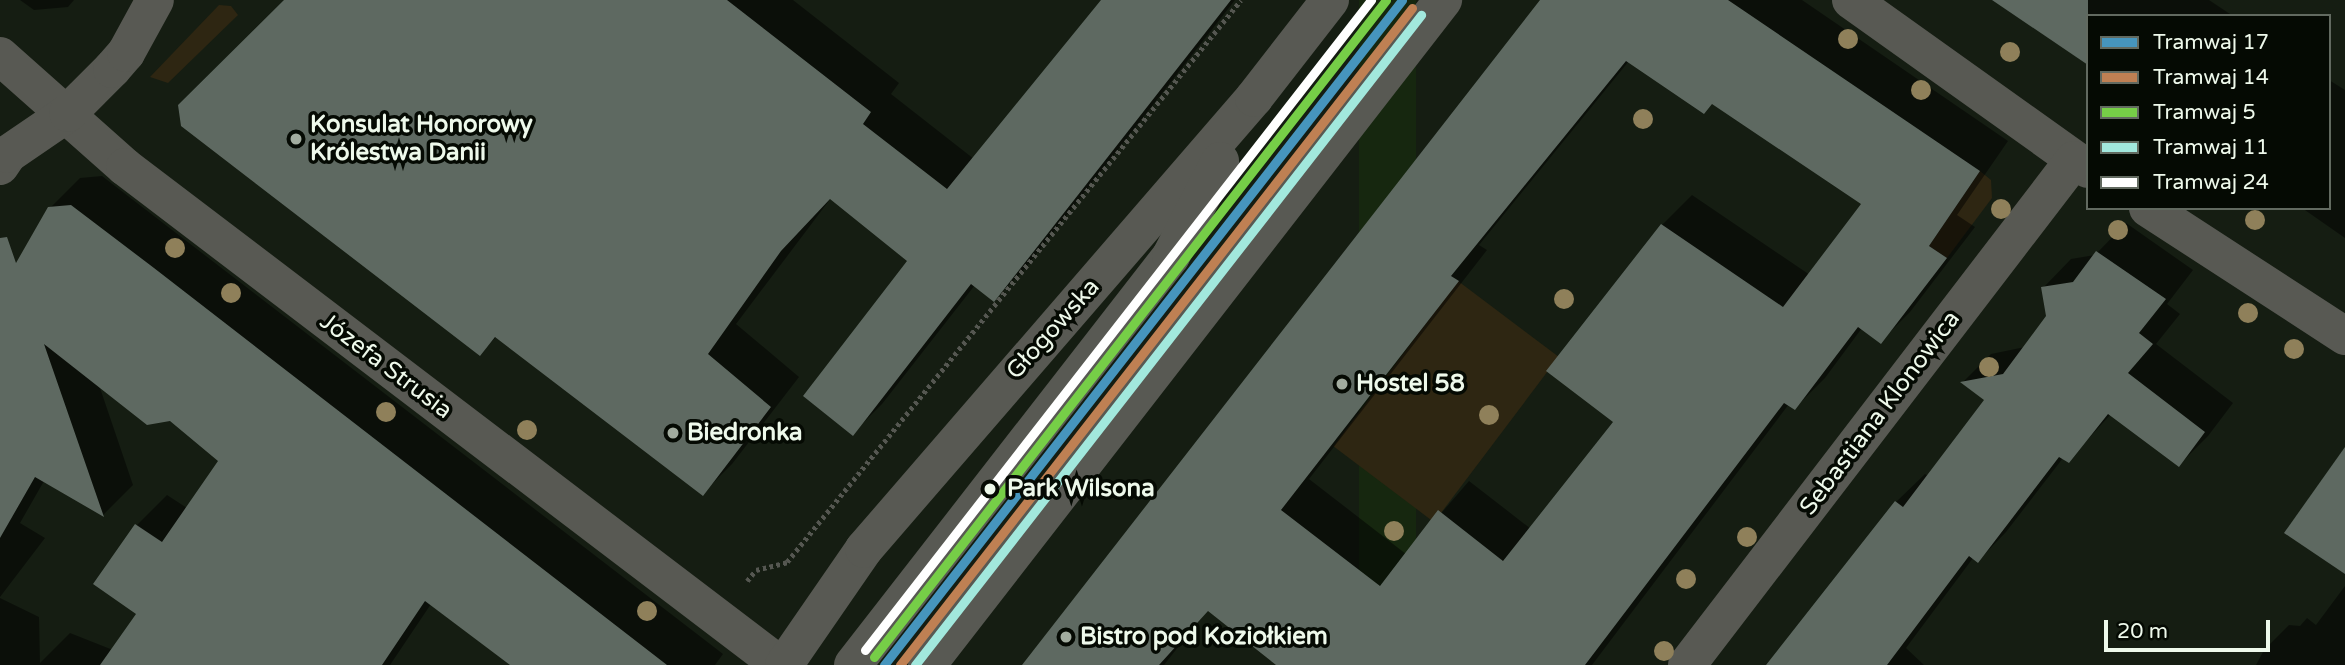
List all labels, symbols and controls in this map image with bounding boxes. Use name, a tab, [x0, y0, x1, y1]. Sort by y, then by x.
legend	[2086, 14, 2331, 210]
text: Tramwaj 17	[2153, 30, 2269, 55]
text: Tramwaj 14	[2153, 65, 2269, 90]
text: Tramwaj 5	[2153, 100, 2256, 125]
place label: Konsulat Honorowy Królestwa Danii	[310, 111, 533, 167]
marker: Konsulat Honorowy Królestwa Danii	[288, 131, 304, 147]
text: Tramwaj 11	[2153, 135, 2269, 160]
text: Tramwaj 24	[2153, 170, 2269, 195]
street label: Głogowska	[1000, 273, 1106, 385]
street label: Sebastiana Klonowica	[1794, 305, 1966, 521]
street label: Józefa Strusia	[314, 307, 458, 425]
place label: Hostel 58	[1356, 370, 1465, 398]
marker: Hostel 58	[1334, 376, 1350, 392]
place label: Biedronka	[687, 419, 803, 447]
marker: Biedronka	[665, 425, 681, 441]
place label: Park Wilsona	[1007, 475, 1155, 503]
marker: Park Wilsona	[979, 478, 1001, 500]
scale bar	[2107, 606, 2273, 650]
text: 20 m	[2117, 619, 2168, 644]
place label: Bistro pod Koziołkiem	[1080, 623, 1328, 651]
marker: Bistro pod Koziołkiem	[1058, 629, 1074, 645]

